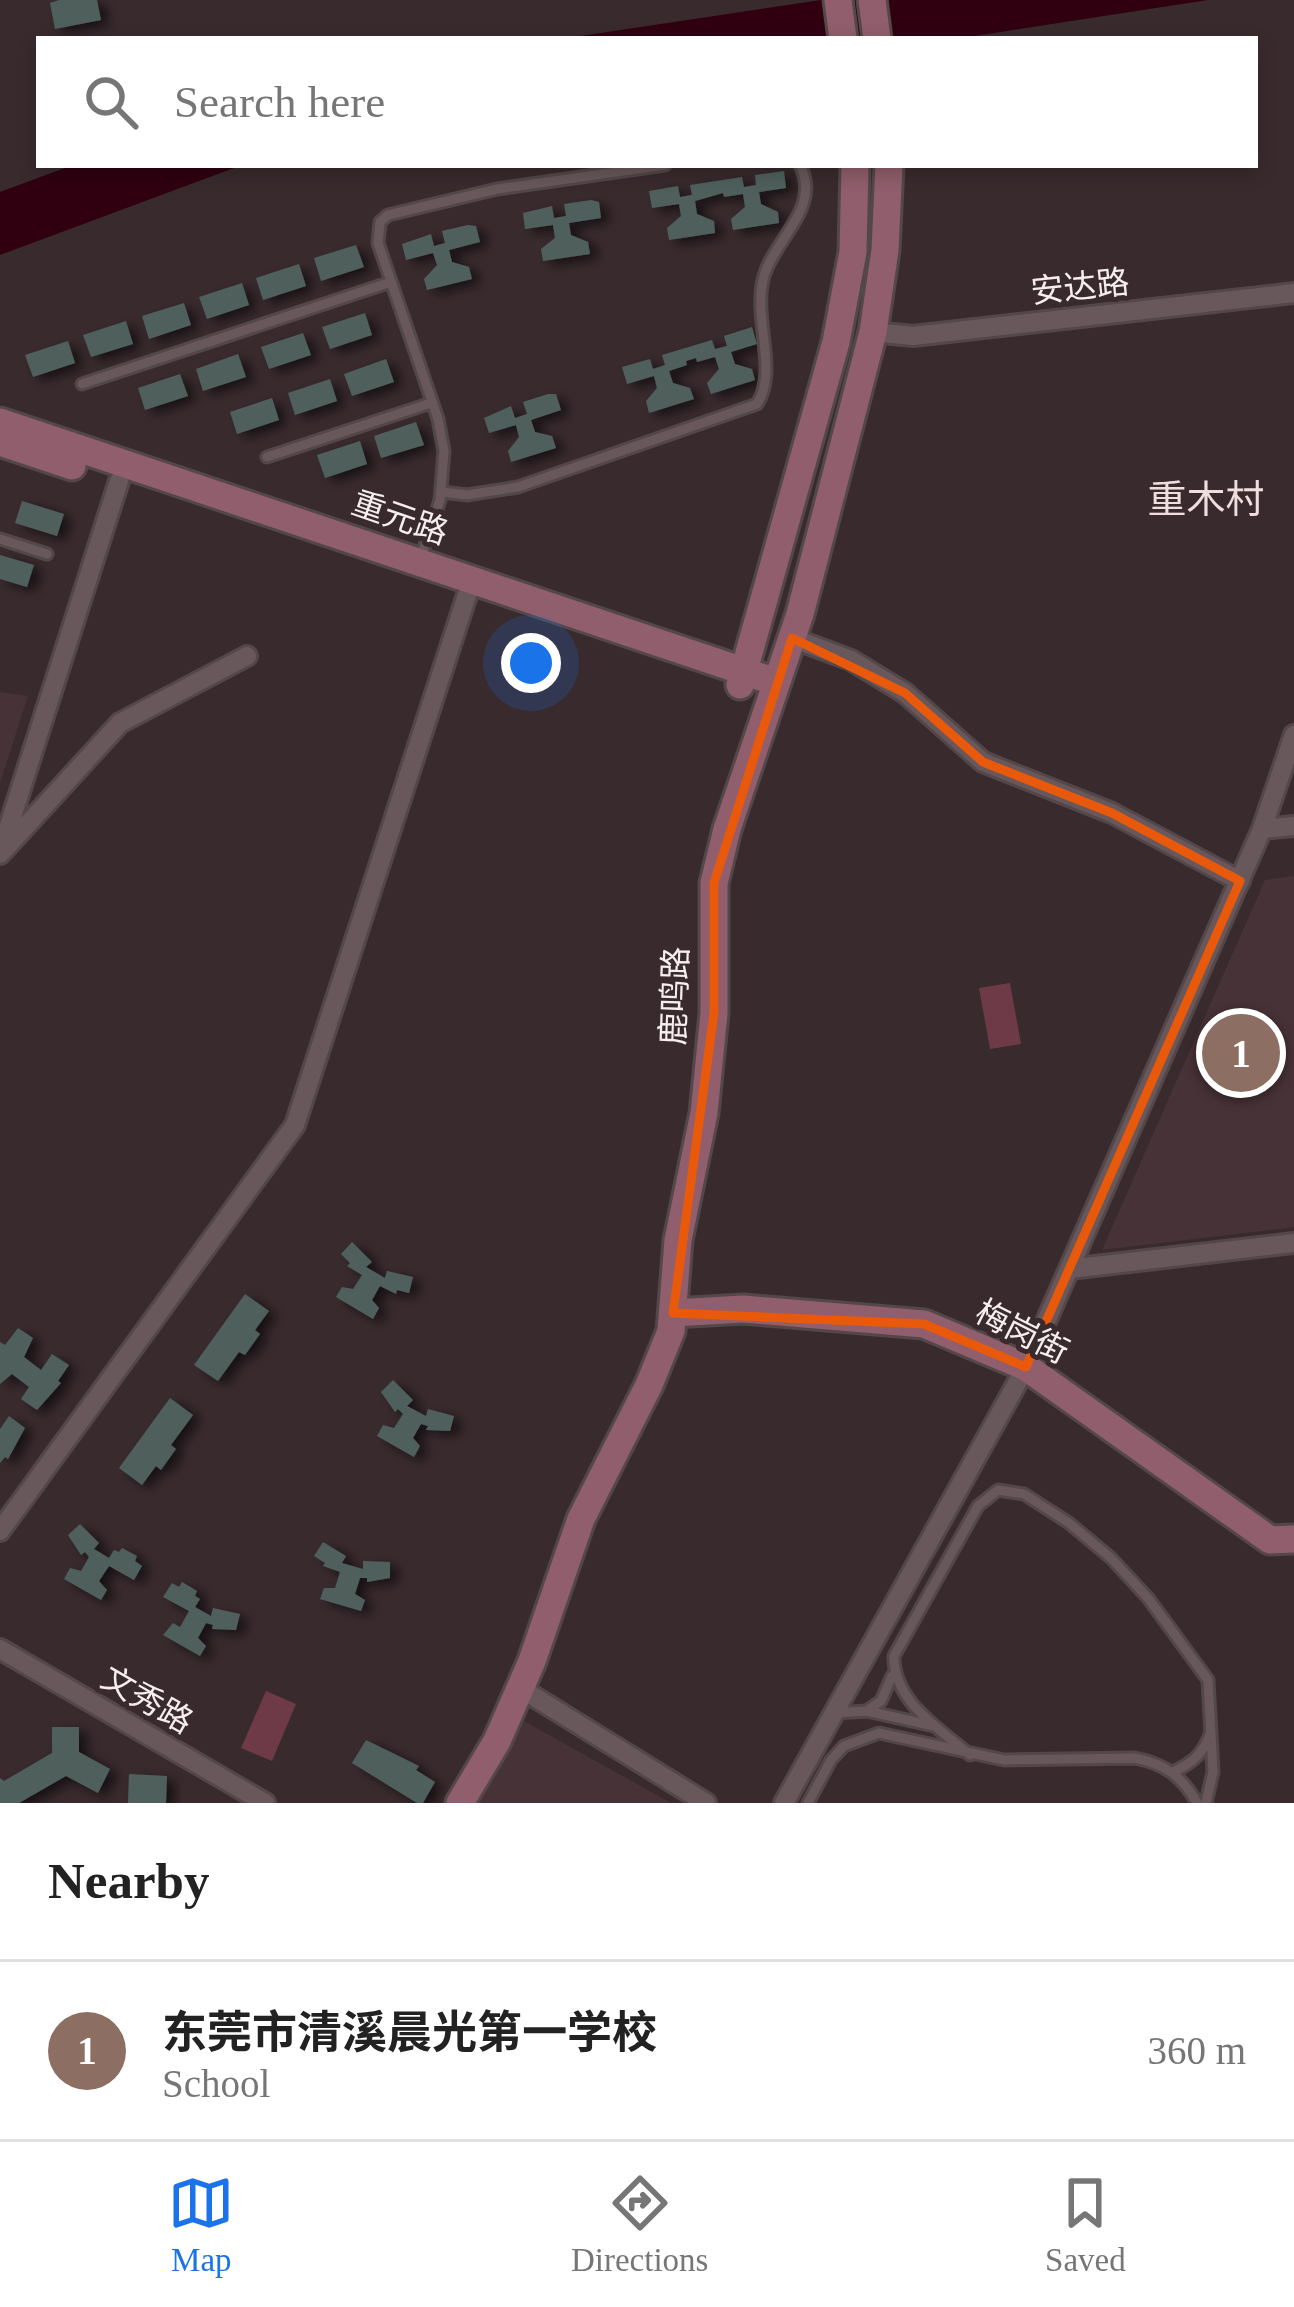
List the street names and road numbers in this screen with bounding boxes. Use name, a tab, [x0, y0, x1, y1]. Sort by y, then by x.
street label: 安达路	[1029, 264, 1131, 310]
street label: 重元路	[347, 485, 453, 551]
street label: 鹿鸣路	[655, 946, 695, 1046]
street label: 梅岗街	[970, 1293, 1074, 1371]
street label: 文秀路	[95, 1660, 199, 1740]

